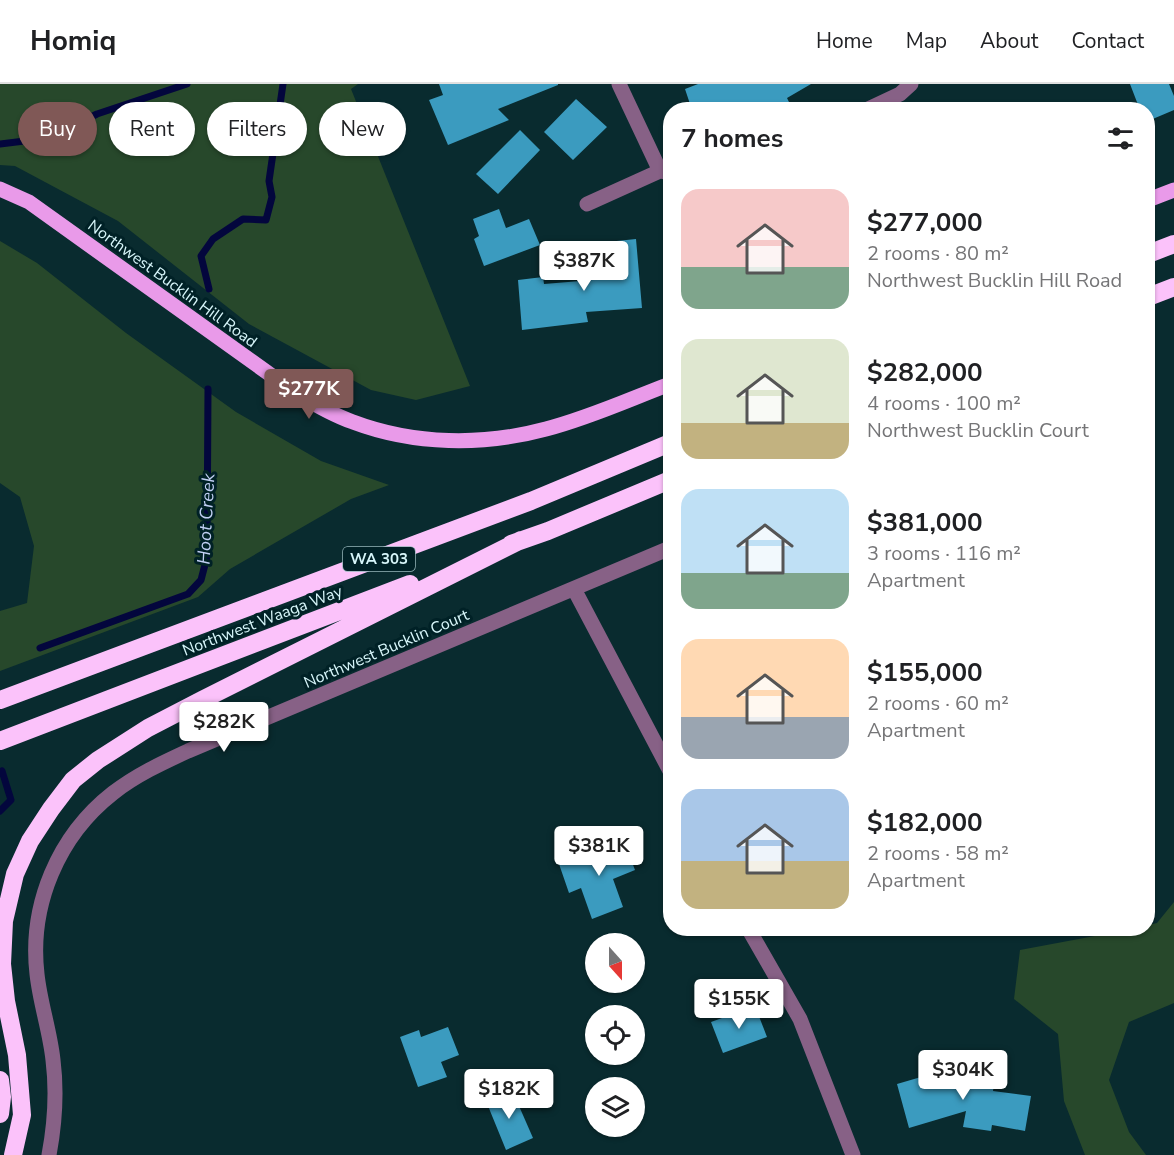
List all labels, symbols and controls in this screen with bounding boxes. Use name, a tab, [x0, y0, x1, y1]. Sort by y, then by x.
text: Homiq	[30, 22, 116, 60]
text: Home	[816, 27, 873, 55]
text: Map	[906, 27, 947, 55]
text: About	[980, 27, 1038, 55]
text: Contact	[1071, 27, 1144, 55]
chip: Buy	[18, 102, 97, 156]
chip: Rent	[109, 102, 195, 156]
chip: Filters	[207, 102, 307, 156]
chip: New	[319, 102, 406, 156]
text: 7 homes	[681, 121, 783, 156]
icon: filters	[1104, 122, 1137, 155]
text: $277,000	[867, 205, 983, 240]
icon: home	[729, 213, 801, 285]
street label: Northwest Bucklin Hill Road	[83, 215, 261, 353]
text: 2 rooms · 80 m²	[867, 240, 1009, 267]
pin: $387K	[542, 241, 626, 292]
text: $387K	[553, 247, 615, 274]
text: Northwest Bucklin Hill Road	[867, 267, 1122, 294]
text: $282,000	[867, 355, 983, 390]
icon: home	[729, 363, 801, 435]
pin: $277K	[267, 369, 351, 420]
text: $277K	[278, 375, 340, 402]
text: 4 rooms · 100 m²	[867, 390, 1021, 417]
text: Northwest Bucklin Court	[867, 417, 1089, 444]
water label: Hoot Creek	[192, 472, 220, 565]
text: $381,000	[867, 505, 983, 540]
icon: home	[729, 513, 801, 585]
text: 3 rooms · 116 m²	[867, 540, 1021, 567]
road number: WA 303	[343, 547, 415, 571]
text: Apartment	[867, 567, 965, 594]
street label: Northwest Waaga Way	[179, 580, 346, 662]
street label: Northwest Bucklin Court	[300, 604, 473, 694]
text: $155,000	[867, 655, 983, 690]
icon: home	[729, 663, 801, 735]
text: 2 rooms · 60 m²	[867, 690, 1009, 717]
pin: $282K	[182, 702, 266, 753]
text: $282K	[193, 708, 255, 735]
text: Apartment	[867, 717, 965, 744]
text: $182,000	[867, 805, 983, 840]
icon: home	[729, 813, 801, 885]
pin: $381K	[557, 826, 641, 877]
text: $381K	[568, 832, 630, 859]
text: 2 rooms · 58 m²	[867, 840, 1009, 867]
text: Apartment	[867, 867, 965, 894]
north arrow	[585, 933, 645, 993]
map controls	[585, 933, 645, 1137]
pin: $155K	[697, 979, 781, 1030]
text: $155K	[708, 985, 770, 1012]
button: locate	[585, 1005, 645, 1065]
pin: $304K	[921, 1050, 1005, 1101]
text: $304K	[932, 1056, 994, 1083]
pin: $182K	[467, 1069, 551, 1120]
text: $182K	[478, 1075, 540, 1102]
button: layers	[585, 1077, 645, 1137]

